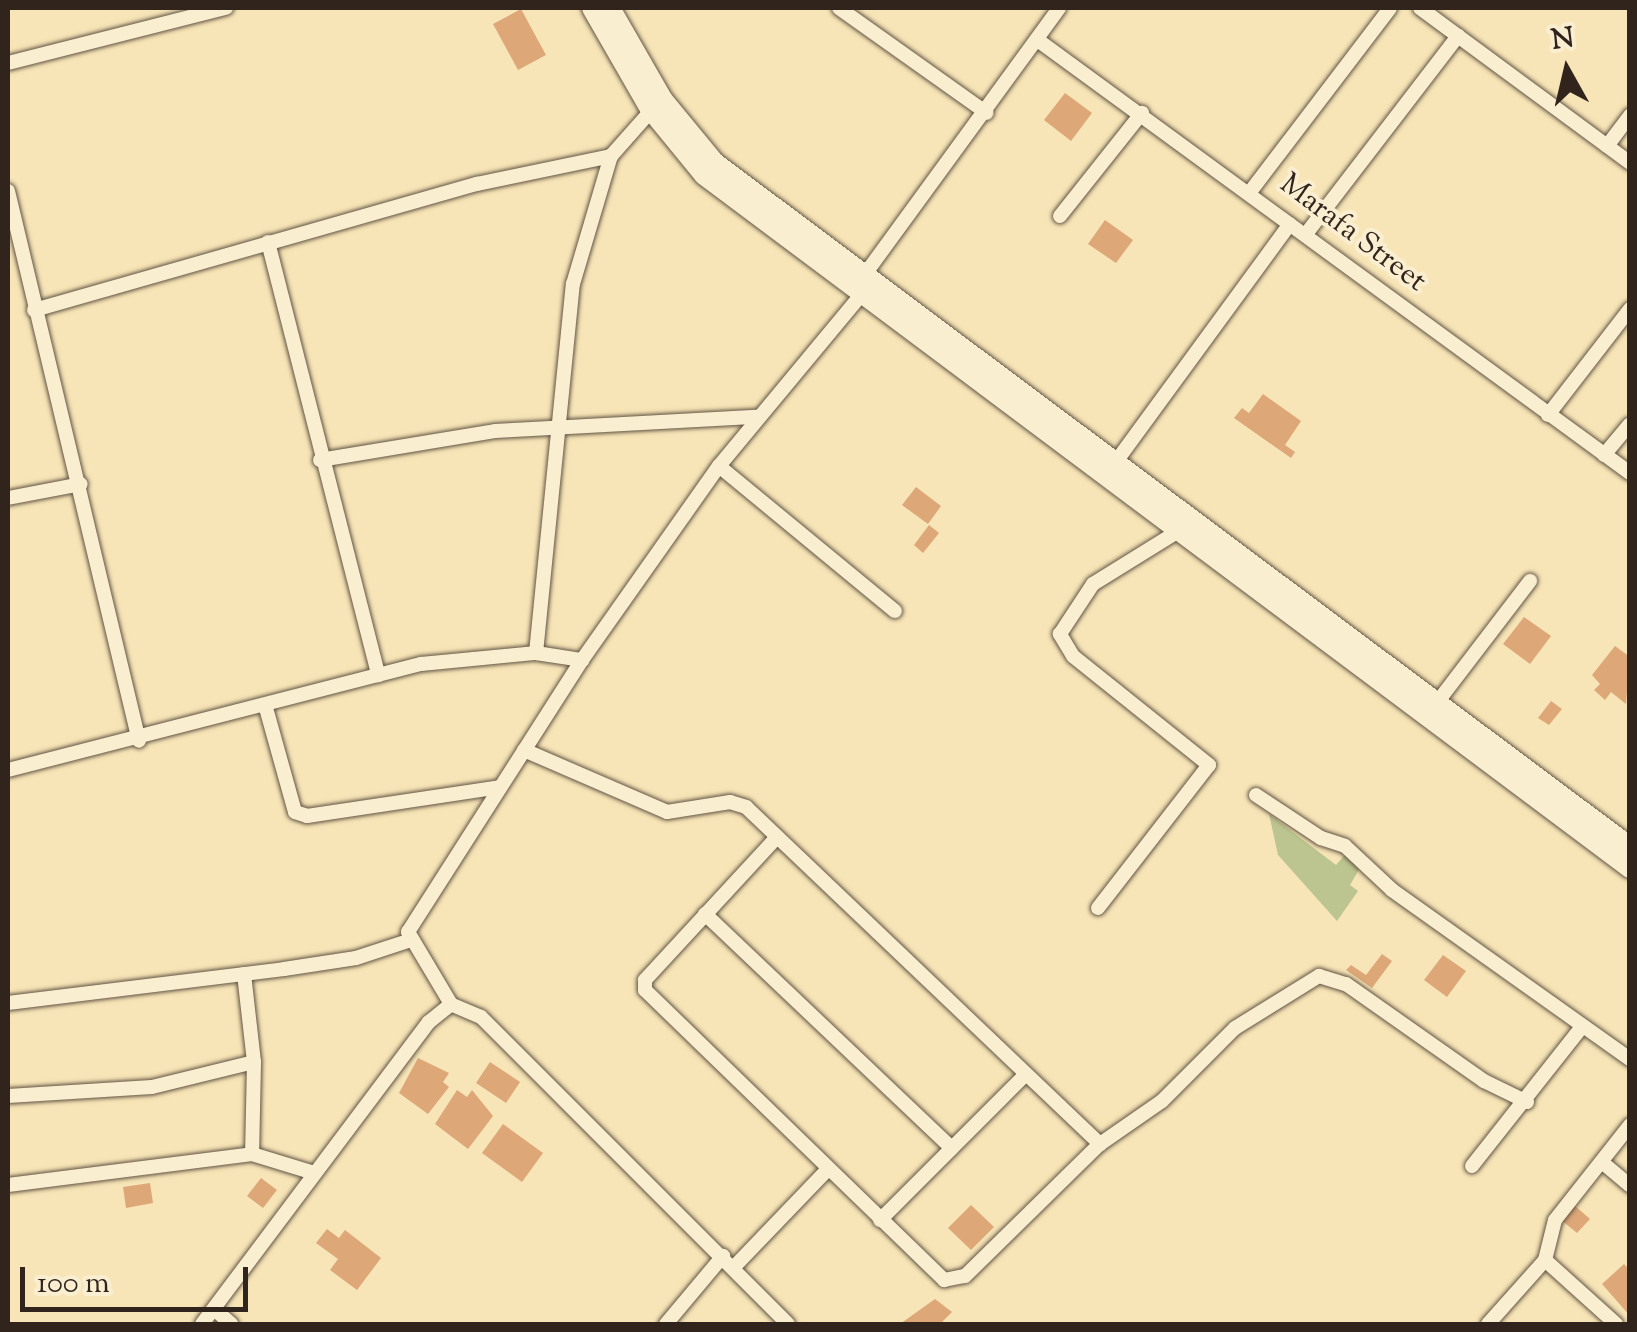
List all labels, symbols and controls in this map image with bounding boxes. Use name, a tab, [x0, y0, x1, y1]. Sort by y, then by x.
text: N	[1549, 19, 1577, 62]
north arrow	[1517, 20, 1617, 120]
street label: Marafa Street	[1272, 167, 1432, 301]
scale bar	[25, 1247, 252, 1309]
text: 100 m	[37, 1263, 110, 1306]

